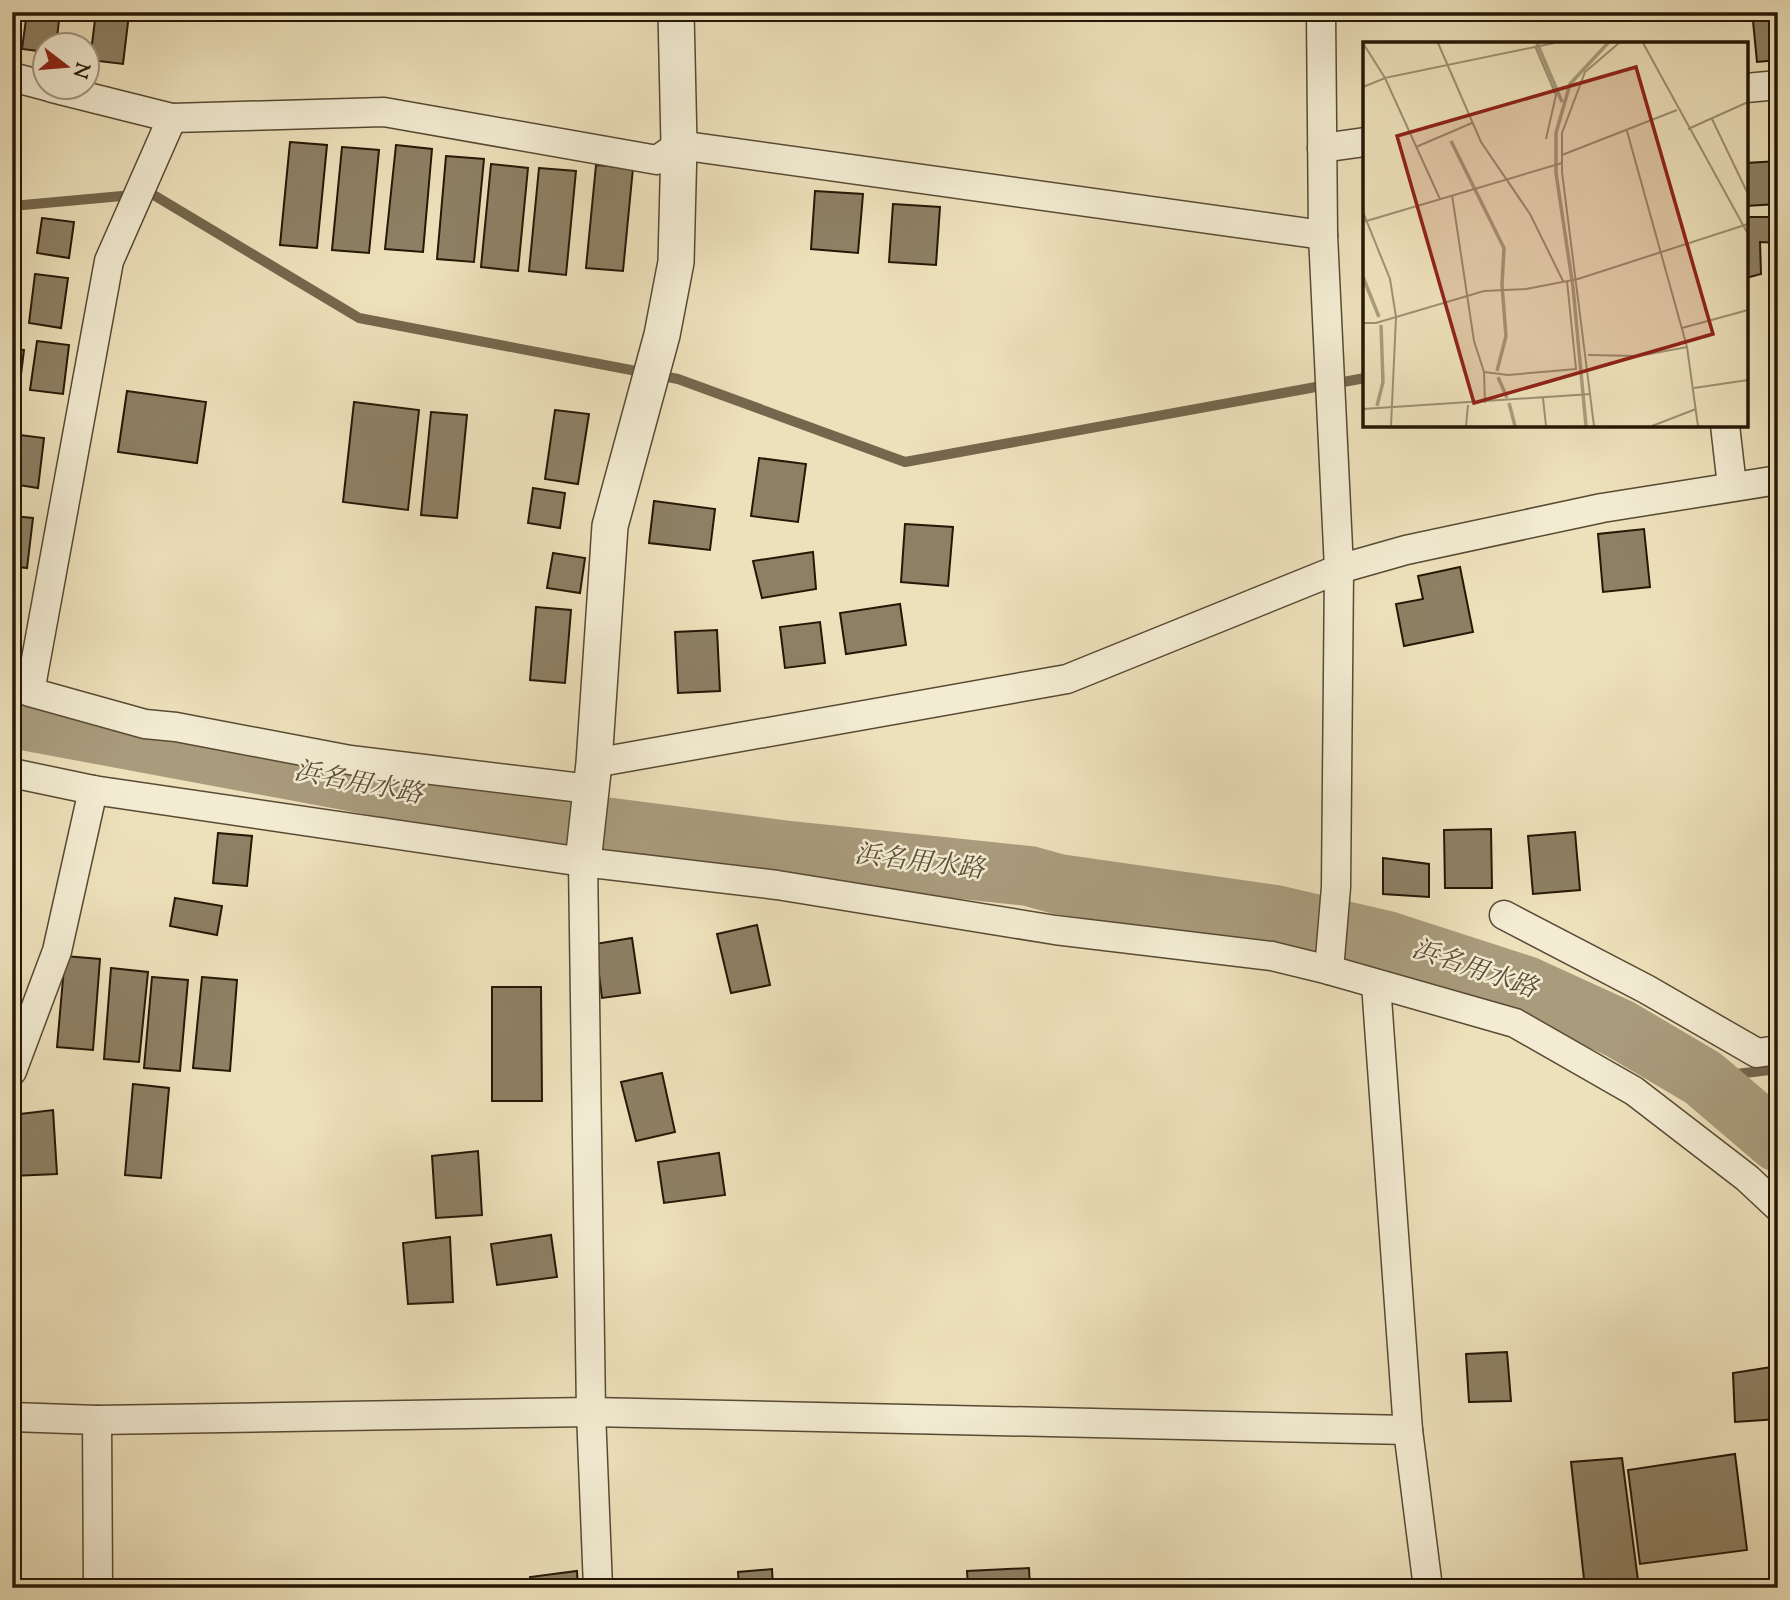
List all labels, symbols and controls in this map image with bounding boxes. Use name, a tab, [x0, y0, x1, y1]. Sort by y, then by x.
north arrow	[32, 32, 102, 102]
inset map	[1363, 42, 1748, 427]
text: N	[65, 59, 95, 81]
water label: 浜名用水路	[291, 753, 427, 815]
water label: 浜名用水路	[852, 837, 988, 890]
water label: 浜名用水路	[1407, 931, 1543, 1009]

